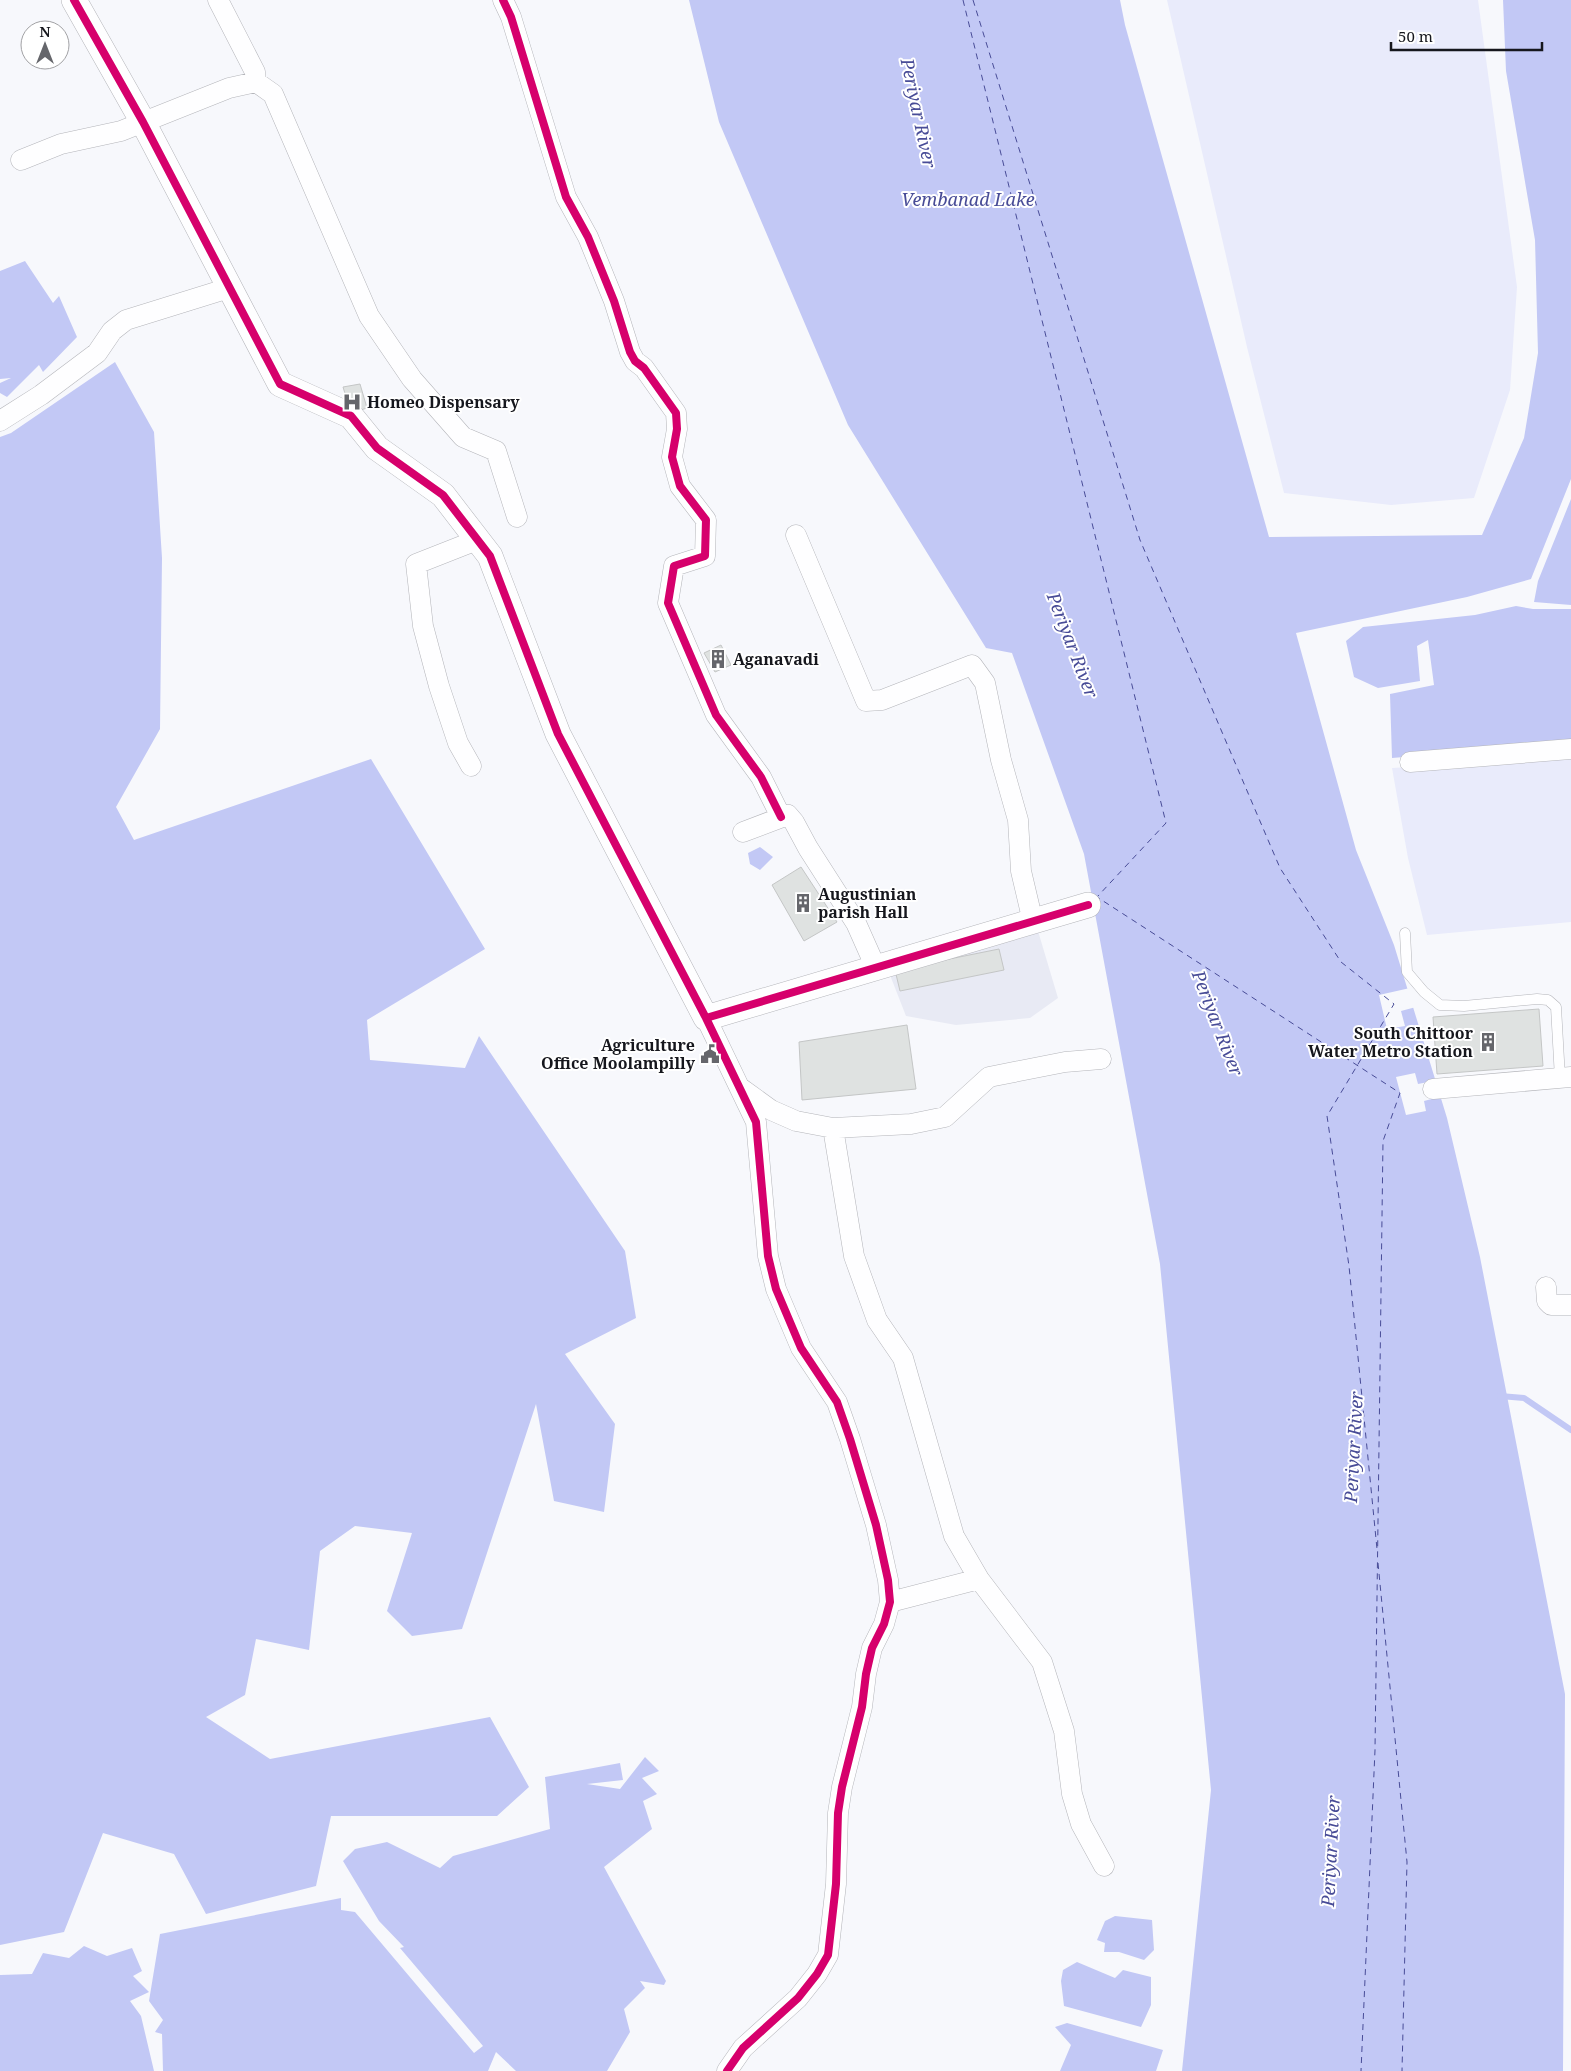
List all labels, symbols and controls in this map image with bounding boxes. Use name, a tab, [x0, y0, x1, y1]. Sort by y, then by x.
north arrow	[20, 20, 70, 70]
scale bar	[1391, 20, 1542, 52]
text: N	[39, 22, 51, 41]
text: 50 m	[1398, 26, 1433, 46]
water label: Periyar River	[895, 55, 942, 171]
water label: Vembanad Lake	[901, 187, 1035, 211]
hospital icon: Homeo Dispensary	[341, 391, 363, 413]
place label: Homeo Dispensary	[367, 391, 520, 413]
water label: Periyar River	[1041, 588, 1104, 702]
building icon: Aganavadi	[707, 648, 729, 670]
place label: Aganavadi	[733, 648, 819, 670]
place label: Augustinian parish Hall	[818, 883, 917, 923]
building icon: Augustinian parish Hall	[792, 892, 814, 914]
water label: Periyar River	[1186, 966, 1249, 1080]
place label: South Chittoor Water Metro Station	[1308, 1022, 1474, 1062]
building icon: South Chittoor Water Metro Station	[1477, 1031, 1499, 1053]
place label: Agriculture Office Moolampilly	[541, 1034, 696, 1074]
public building icon: Agriculture Office Moolampilly	[699, 1043, 721, 1065]
water label: Periyar River	[1338, 1390, 1368, 1504]
water label: Periyar River	[1315, 1794, 1345, 1908]

